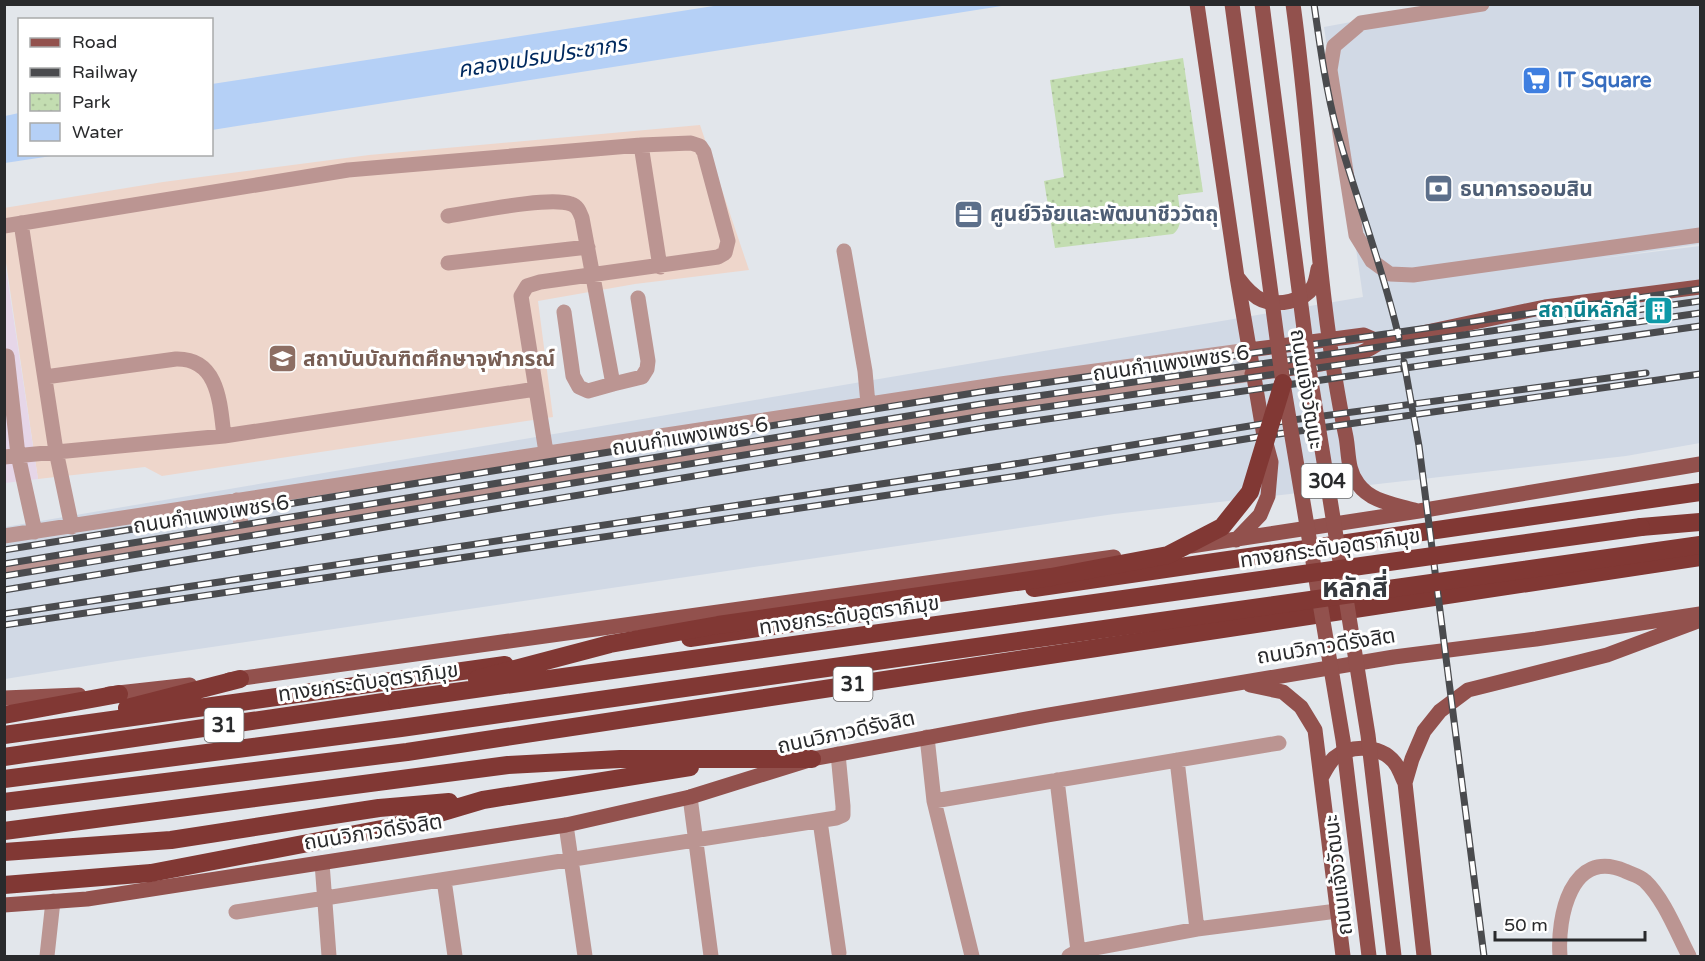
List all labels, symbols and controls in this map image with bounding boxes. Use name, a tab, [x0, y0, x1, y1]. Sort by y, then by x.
legend	[18, 18, 213, 156]
water label: คลองเปรมประชากร	[456, 30, 631, 83]
text: Road	[72, 31, 117, 53]
text: Railway	[72, 61, 138, 83]
supermarket icon: IT Square	[1520, 64, 1552, 96]
place label: IT Square	[1557, 68, 1652, 93]
text: Park	[72, 91, 111, 113]
text: Water	[72, 121, 123, 143]
bank icon: ธนาคารออมสิน	[1423, 173, 1455, 205]
place label: ธนาคารออมสิน	[1460, 177, 1593, 202]
office icon: ศูนย์วิจัยและพัฒนาชีววัตถุ	[953, 198, 985, 230]
place label: ศูนย์วิจัยและพัฒนาชีววัตถุ	[990, 202, 1218, 227]
building icon: สถานีหลักสี่	[1643, 294, 1675, 326]
place label: สถานีหลักสี่	[1538, 295, 1638, 323]
street label: ถนนแจ้งวัฒนะ	[1285, 327, 1328, 451]
street label: ถนนกำแพงเพชร 6	[1091, 340, 1251, 387]
school or university icon: สถาบันบัณฑิตศึกษาจุฬาภรณ์	[266, 343, 298, 375]
place label: สถาบันบัณฑิตศึกษาจุฬาภรณ์	[303, 347, 555, 372]
street label: ถนนกำแพงเพชร 6	[610, 412, 770, 461]
road number: 304	[1302, 464, 1352, 498]
street label: ถนนกำแพงเพชร 6	[131, 490, 291, 539]
street label: ทางยกระดับอุตราภิมุข	[1238, 523, 1422, 574]
district label: หลักสี่	[1322, 569, 1388, 605]
street label: ทางยกระดับอุตราภิมุข	[757, 590, 941, 641]
street label: ถนนวิภาวดีรังสิต	[1255, 623, 1397, 670]
street label: ทางยกระดับอุตราภิมุข	[276, 657, 460, 708]
road number: 31	[834, 667, 872, 701]
street label: ถนนวิภาวดีรังสิต	[775, 706, 917, 759]
road number: 31	[204, 708, 244, 742]
street label: ถนนวิภาวดีรังสิต	[302, 809, 444, 856]
street label: ถนนแจ้งวัฒนะ	[1319, 813, 1358, 937]
scale bar	[1495, 904, 1645, 942]
text: 50 m	[1504, 914, 1548, 936]

